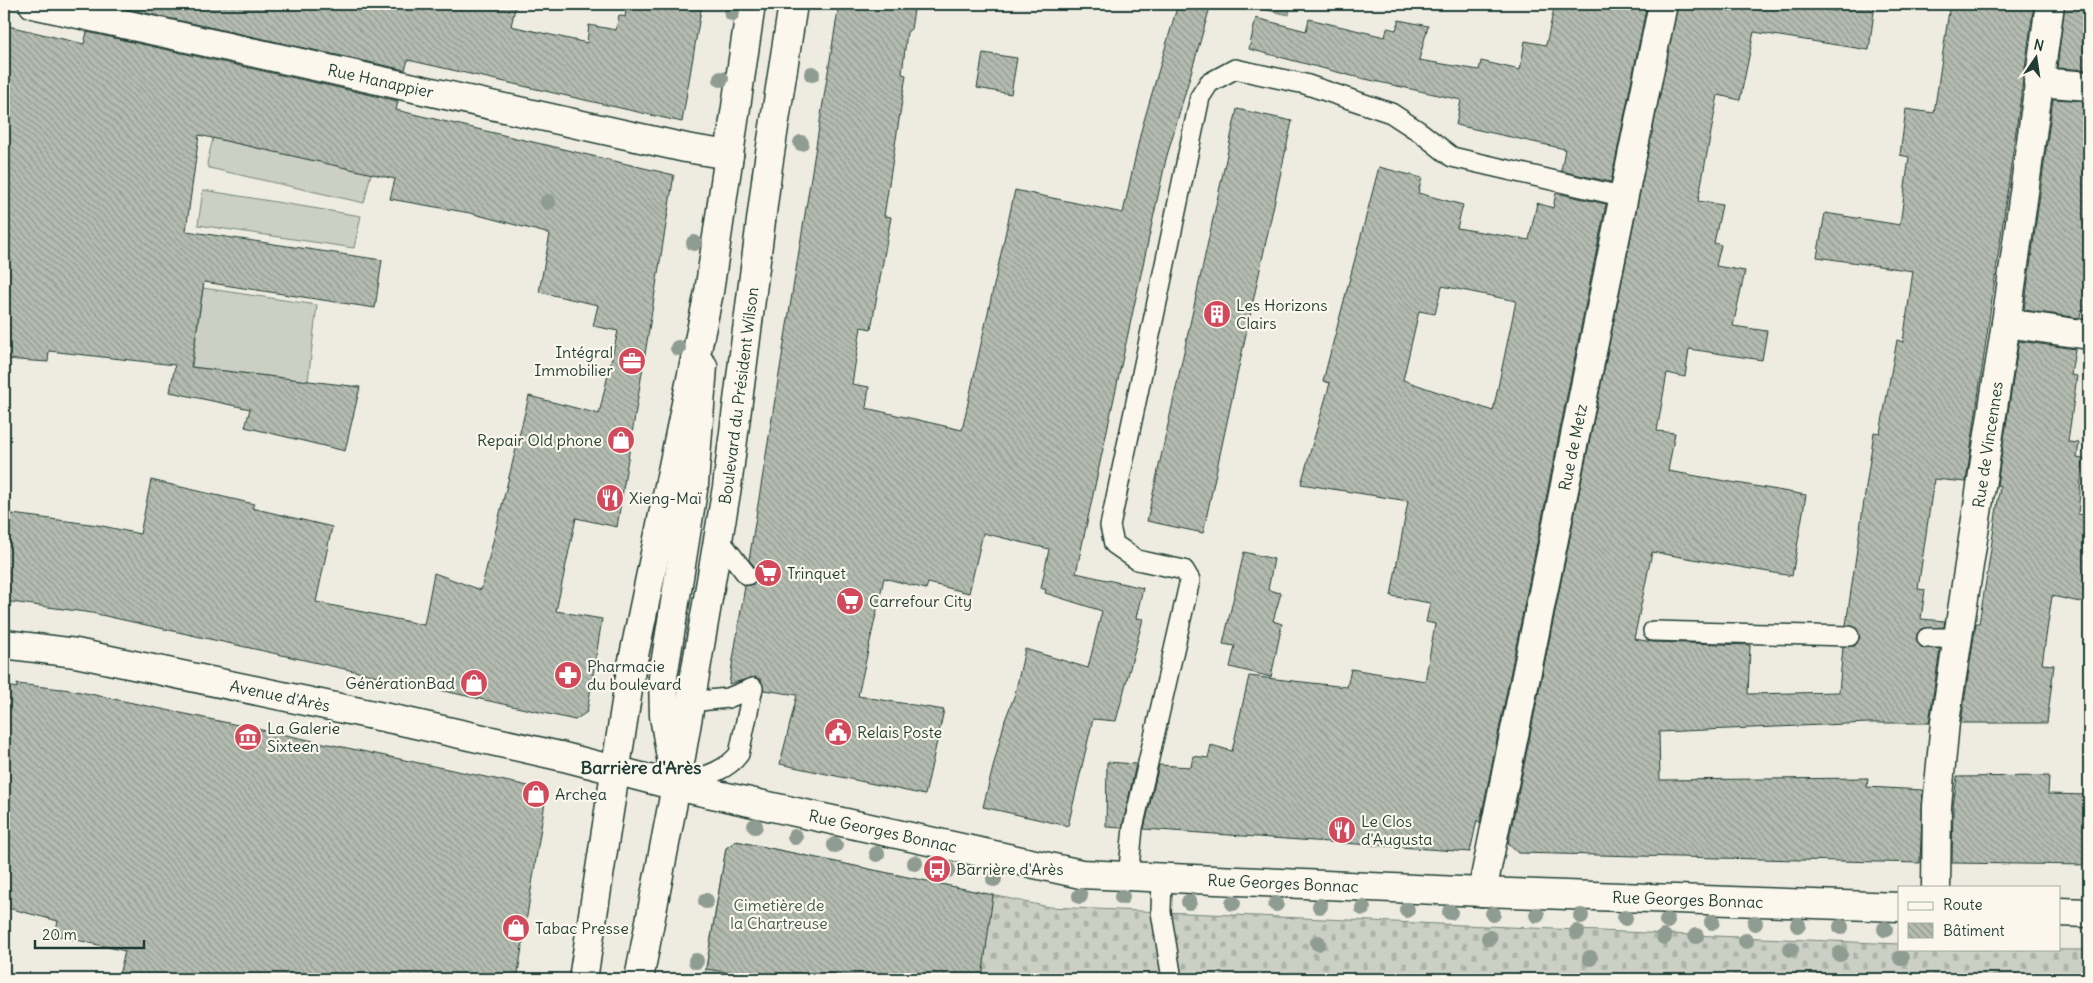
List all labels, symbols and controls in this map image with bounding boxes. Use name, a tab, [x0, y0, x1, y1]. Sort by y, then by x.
north arrow	[2010, 32, 2060, 82]
text: N	[2032, 35, 2046, 55]
street label: Rue Hanappier	[326, 59, 436, 102]
street label: Boulevard du Président Wilson	[714, 286, 762, 506]
place label: Les Horizons Clairs	[1236, 295, 1328, 333]
building icon: Les Horizons Clairs	[1202, 299, 1232, 329]
place label: Intégral Immobilier	[534, 342, 613, 380]
office icon: Intégral Immobilier	[617, 346, 647, 376]
street label: Rue de Vincennes	[1968, 380, 2007, 509]
street label: Rue de Metz	[1554, 402, 1591, 492]
shop icon: Repair Old phone	[606, 425, 636, 455]
place label: Repair Old phone	[477, 430, 602, 450]
restaurant icon: Xieng-Maï	[595, 483, 625, 513]
place label: Xieng-Maï	[629, 488, 702, 508]
supermarket icon: Trinquet	[753, 558, 783, 588]
place label: Trinquet	[787, 563, 846, 583]
supermarket icon: Carrefour City	[835, 586, 865, 616]
place label: Carrefour City	[869, 591, 972, 611]
place label: Pharmacie du boulevard	[587, 656, 682, 694]
pharmacy icon: Pharmacie du boulevard	[553, 660, 583, 690]
shop icon: GénérationBad	[459, 668, 489, 698]
place label: GénérationBad	[345, 673, 455, 693]
street label: Avenue d'Arès	[228, 675, 332, 716]
public building icon: Relais Poste	[823, 717, 853, 747]
place label: La Galerie Sixteen	[267, 718, 340, 756]
museum icon: La Galerie Sixteen	[233, 722, 263, 752]
place label: Relais Poste	[857, 722, 942, 742]
district label: Barrière d'Arès	[581, 756, 701, 779]
shop icon: Archea	[521, 779, 551, 809]
place label: Archea	[555, 784, 607, 804]
street label: Rue Georges Bonnac	[807, 805, 959, 857]
place label: Le Clos d'Augusta	[1361, 811, 1433, 849]
restaurant icon: Le Clos d'Augusta	[1327, 815, 1357, 845]
bus stop icon: Barrière d'Arès	[922, 854, 952, 884]
place label: Barrière d'Arès	[956, 859, 1063, 879]
street label: Rue Georges Bonnac	[1207, 870, 1359, 896]
legend	[1898, 886, 2060, 950]
street label: Rue Georges Bonnac	[1612, 887, 1764, 912]
park label: Cimetière de la Chartreuse	[730, 895, 828, 933]
text: Route	[1943, 895, 1983, 914]
shop icon: Tabac Presse	[501, 913, 531, 943]
scale bar	[35, 918, 144, 950]
place label: Tabac Presse	[535, 918, 629, 938]
text: Bâtiment	[1943, 921, 2005, 940]
text: 20 m	[42, 925, 77, 944]

